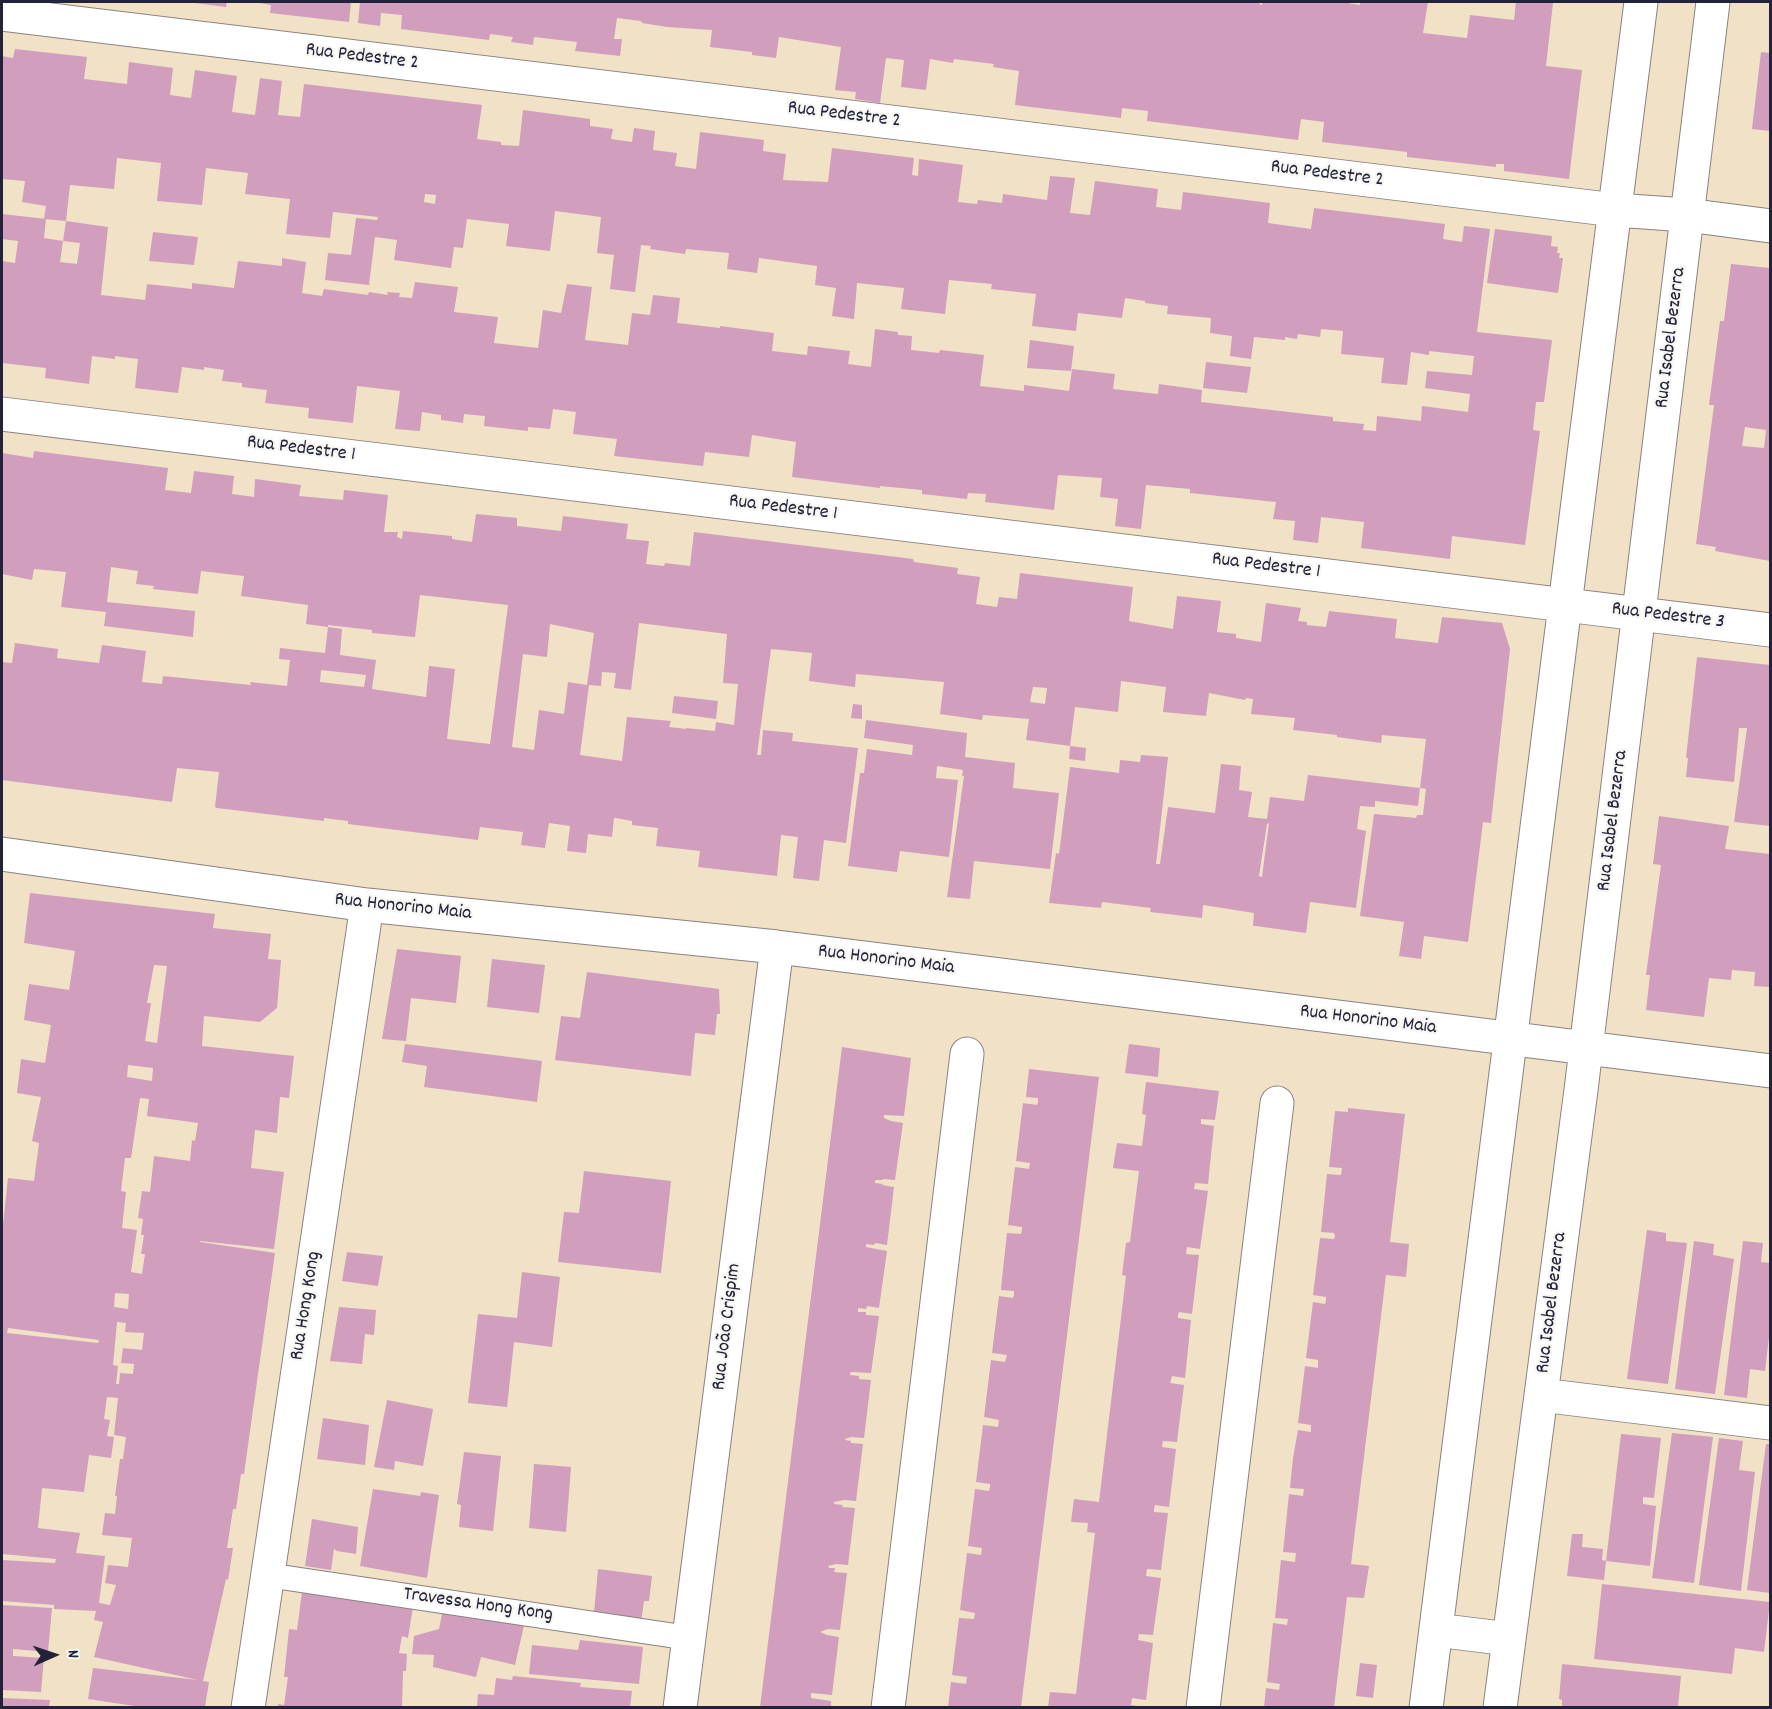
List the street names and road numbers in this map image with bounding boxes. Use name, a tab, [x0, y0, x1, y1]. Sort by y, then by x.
street label: Rua Pedestre 2	[304, 39, 420, 77]
street label: Rua Pedestre 2	[786, 97, 902, 135]
street label: Rua Pedestre 2	[1269, 156, 1385, 194]
street label: Rua Isabel Bezerra	[1651, 266, 1693, 410]
street label: Rua Pedestre 1	[245, 431, 357, 469]
street label: Rua Pedestre 1	[727, 490, 839, 528]
street label: Rua Pedestre 1	[1210, 548, 1322, 586]
street label: Rua Pedestre 3	[1610, 598, 1726, 636]
street label: Rua Isabel Bezerra	[1593, 749, 1635, 893]
street label: Rua Honorino Maia	[333, 889, 473, 927]
street label: Rua Honorino Maia	[816, 941, 956, 981]
street label: Rua Honorino Maia	[1298, 1001, 1438, 1041]
street label: Rua Isabel Bezerra	[1532, 1231, 1574, 1375]
street label: Rua Hong Kong	[287, 1250, 327, 1362]
street label: Rua João Crispim	[708, 1262, 748, 1392]
street label: Travessa Hong Kong	[402, 1584, 554, 1628]

